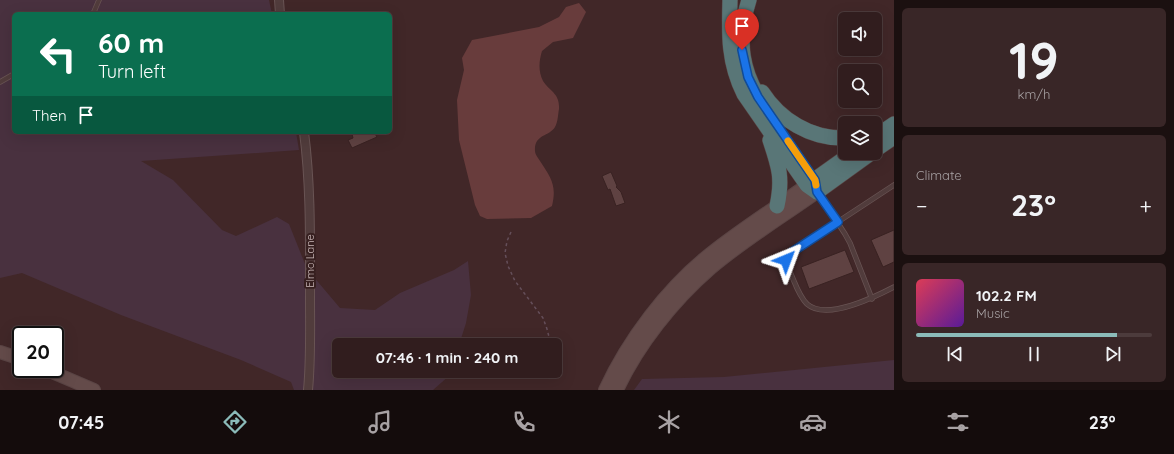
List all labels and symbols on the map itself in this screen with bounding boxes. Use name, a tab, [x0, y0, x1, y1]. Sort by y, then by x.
pin	[725, 9, 759, 50]
street label: Elmo Lane	[303, 234, 317, 288]
position arrow	[765, 239, 807, 281]
speed limit sign: 20	[12, 326, 64, 378]

